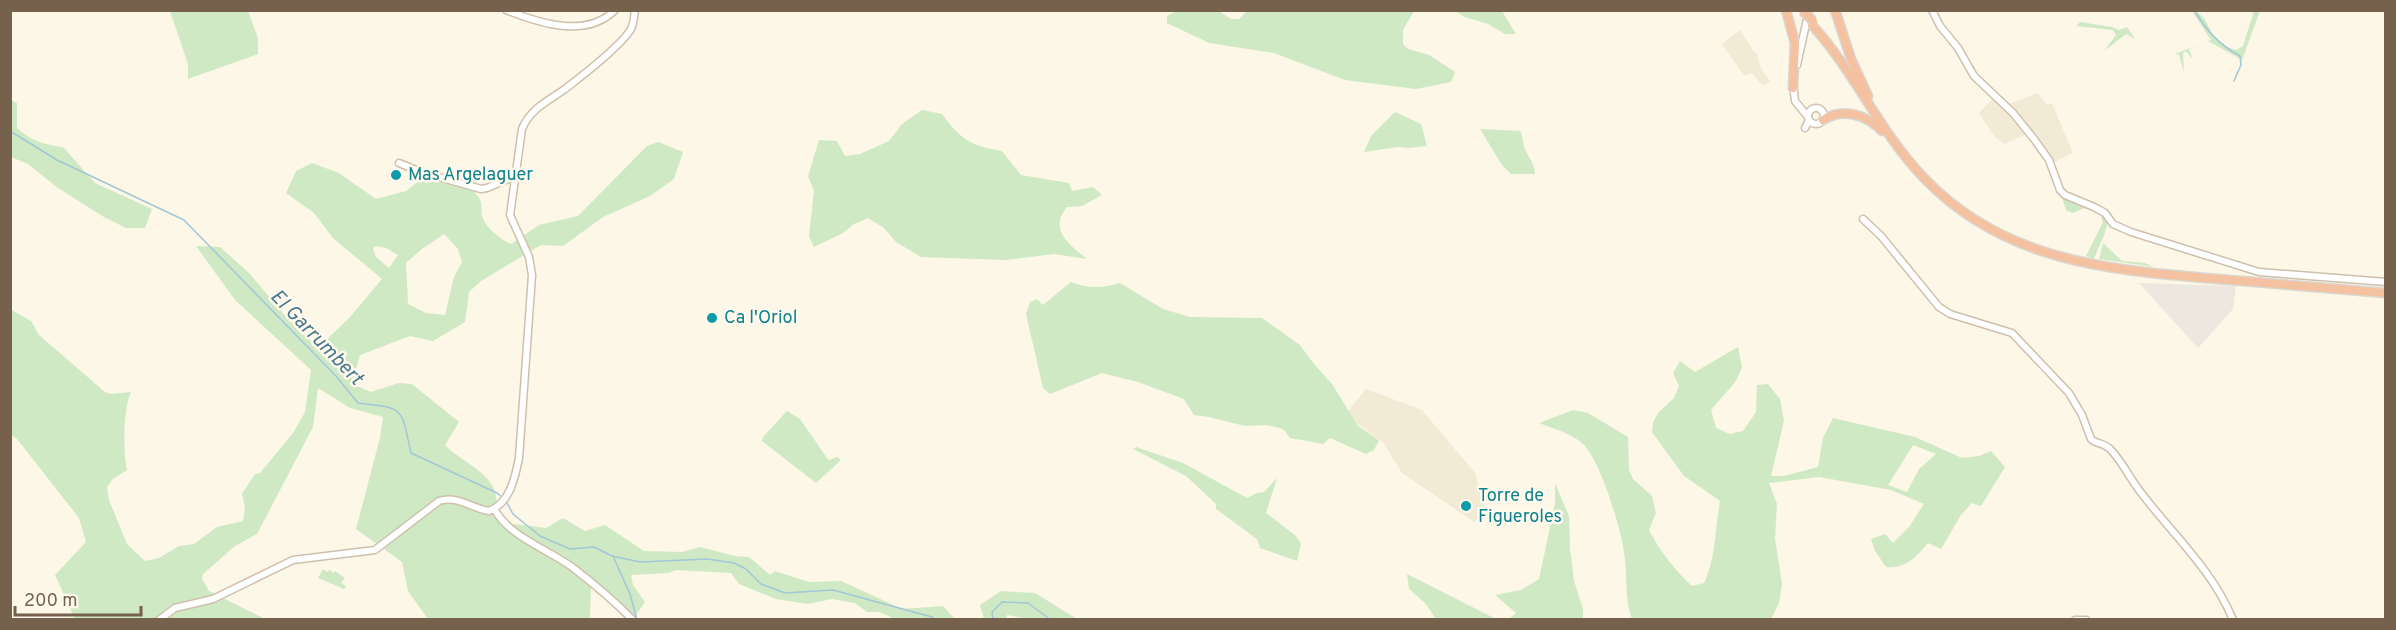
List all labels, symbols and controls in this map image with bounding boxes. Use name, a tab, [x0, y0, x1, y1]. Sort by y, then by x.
place label: Mas Argelaguer	[408, 164, 533, 187]
marker: Mas Argelaguer	[389, 168, 403, 182]
water label: El Garrumbert	[264, 285, 369, 392]
place label: Ca l'Oriol	[724, 307, 797, 330]
marker: Ca l'Oriol	[705, 311, 719, 325]
place label: Torre de Figueroles	[1478, 485, 1562, 529]
marker: Torre de Figueroles	[1459, 499, 1473, 513]
scale bar	[15, 579, 141, 617]
text: 200 m	[24, 590, 77, 613]

